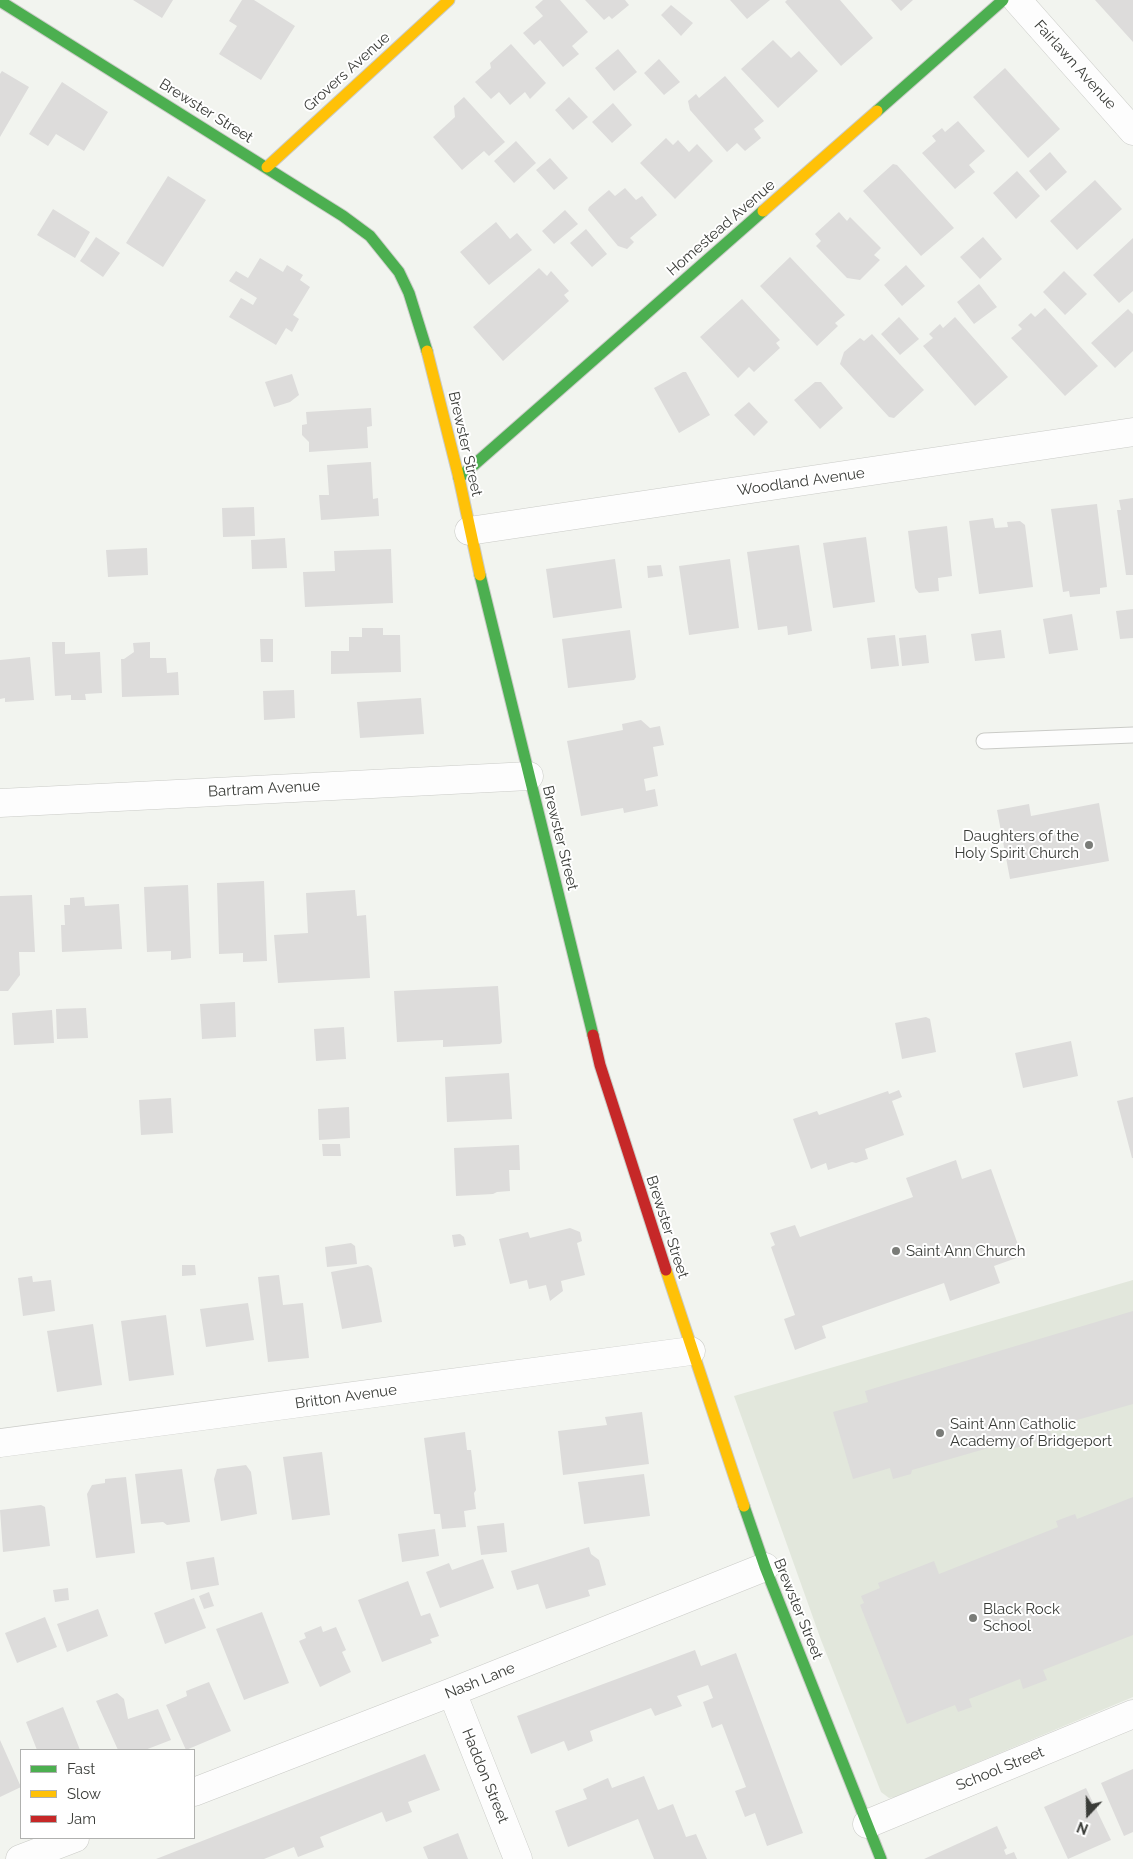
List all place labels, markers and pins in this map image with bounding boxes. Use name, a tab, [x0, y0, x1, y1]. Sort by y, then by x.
place label: Daughters of the Holy Spirit Church	[954, 827, 1079, 862]
marker: Daughters of the Holy Spirit Church	[1083, 839, 1095, 851]
place label: Saint Ann Church	[906, 1242, 1025, 1260]
marker: Saint Ann Church	[890, 1245, 902, 1257]
place label: Saint Ann Catholic Academy of Bridgeport	[950, 1415, 1112, 1450]
marker: Saint Ann Catholic Academy of Bridgeport	[934, 1427, 946, 1439]
place label: Black Rock School	[983, 1600, 1060, 1635]
marker: Black Rock School	[967, 1612, 979, 1624]

